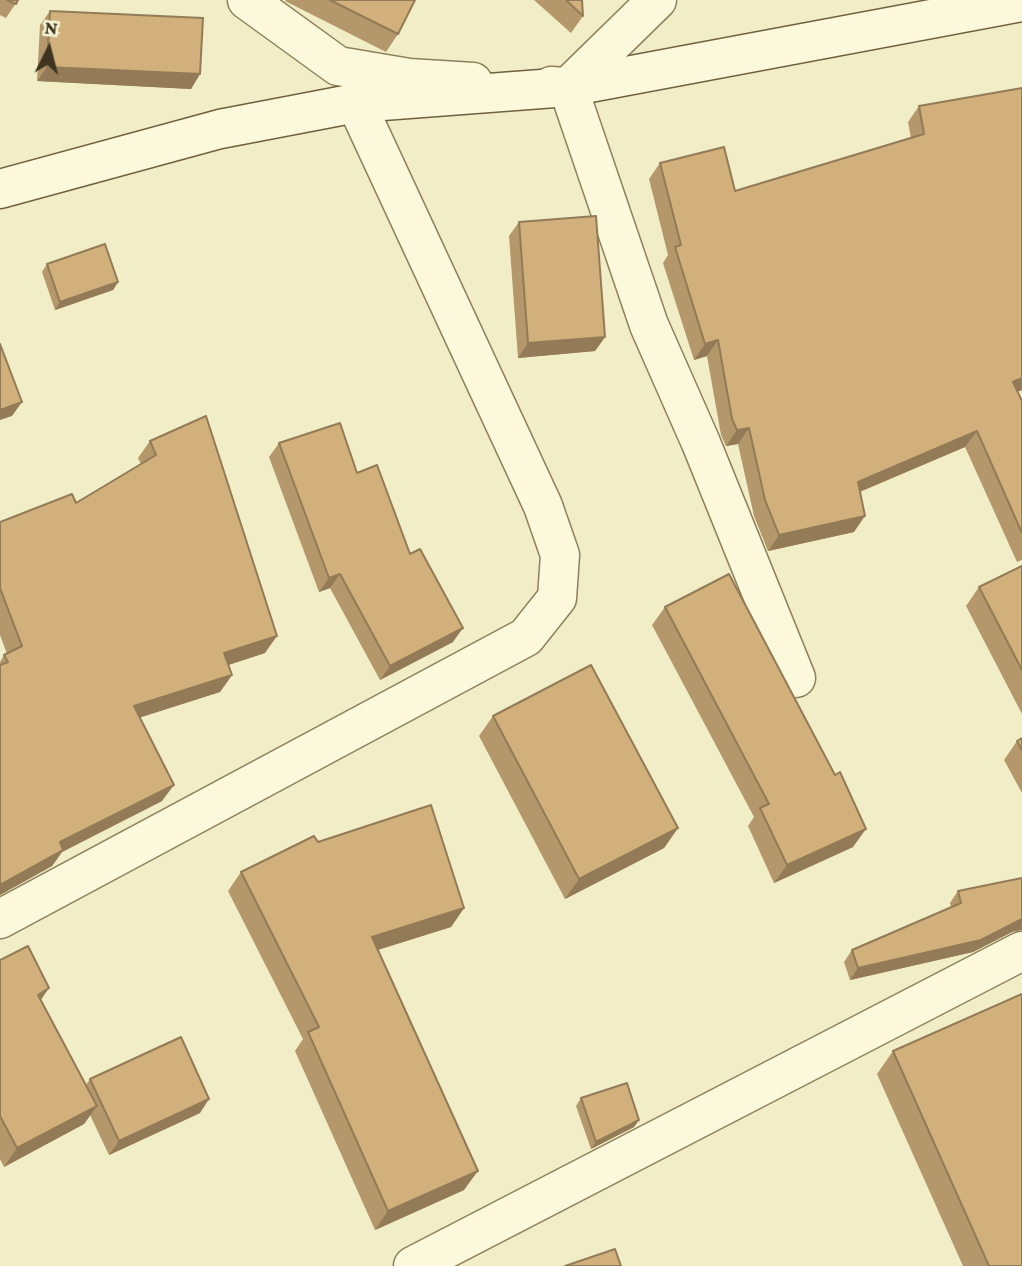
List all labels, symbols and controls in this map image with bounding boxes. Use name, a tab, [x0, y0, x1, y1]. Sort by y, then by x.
north arrow	[14, 14, 84, 84]
text: N	[44, 16, 59, 39]

